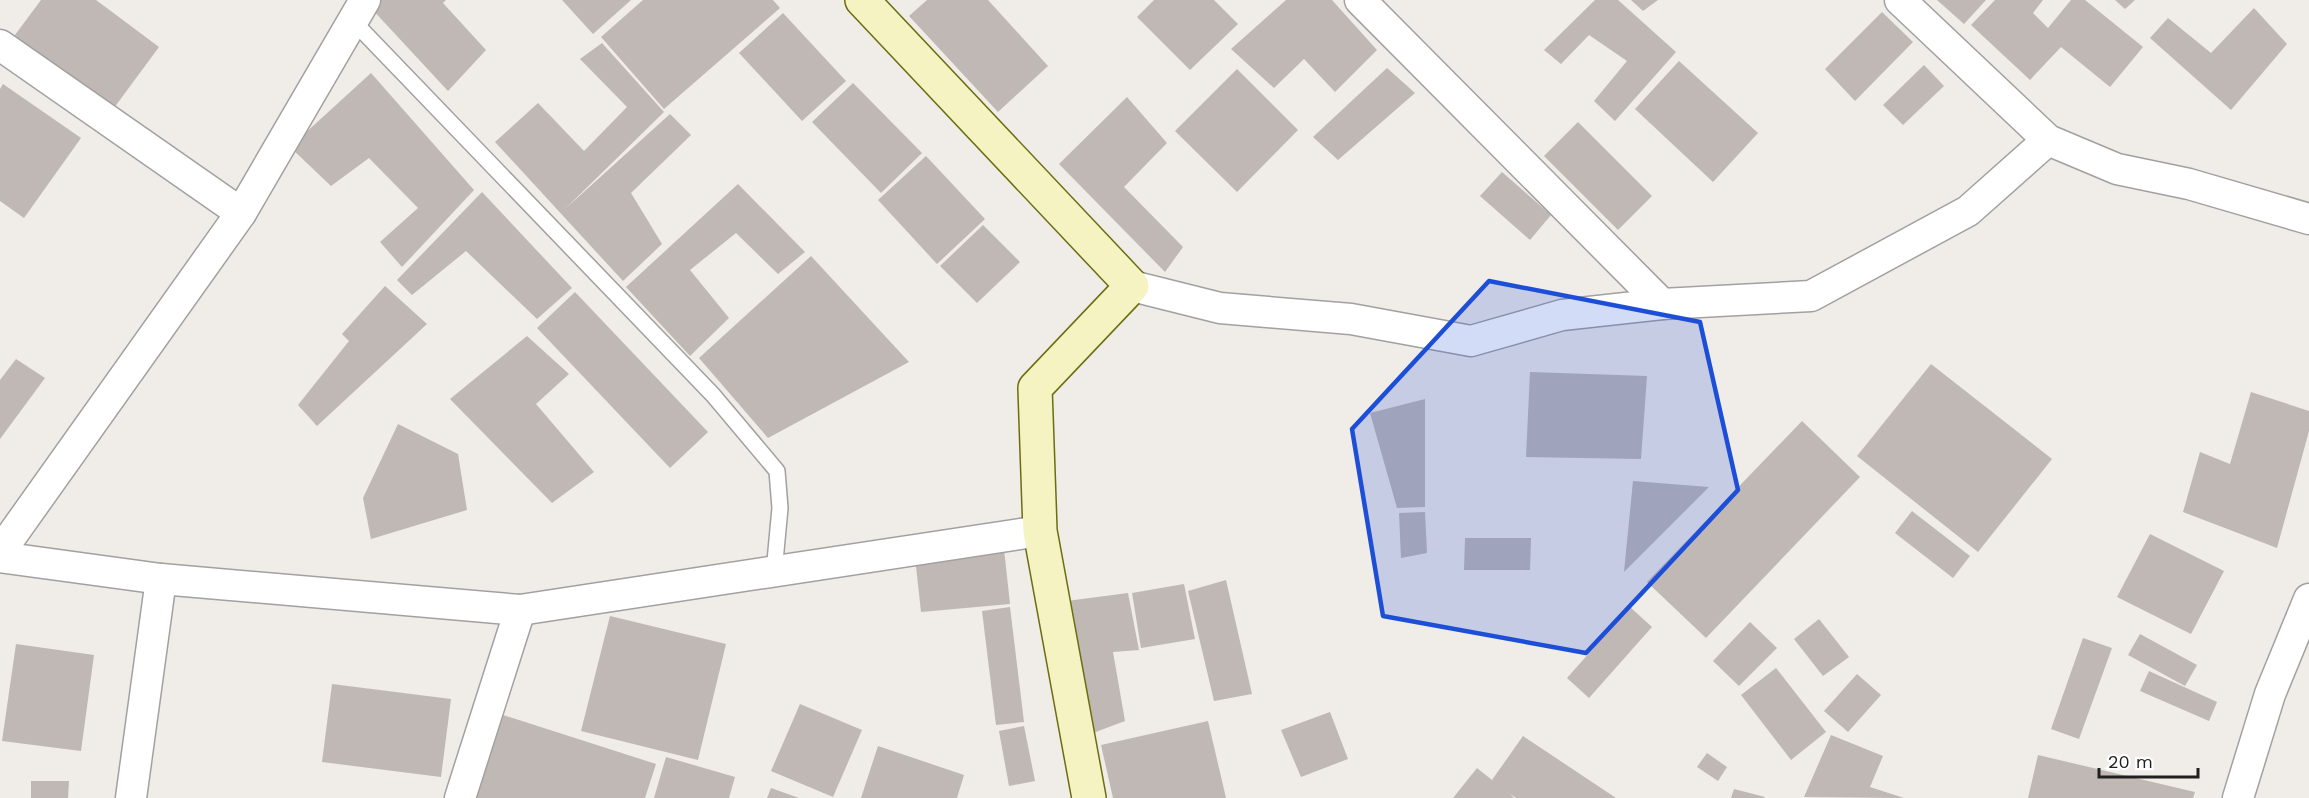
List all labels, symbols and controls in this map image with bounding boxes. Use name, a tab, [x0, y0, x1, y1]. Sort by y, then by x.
scale bar	[2099, 741, 2198, 779]
text: 20 m	[2108, 751, 2153, 772]

